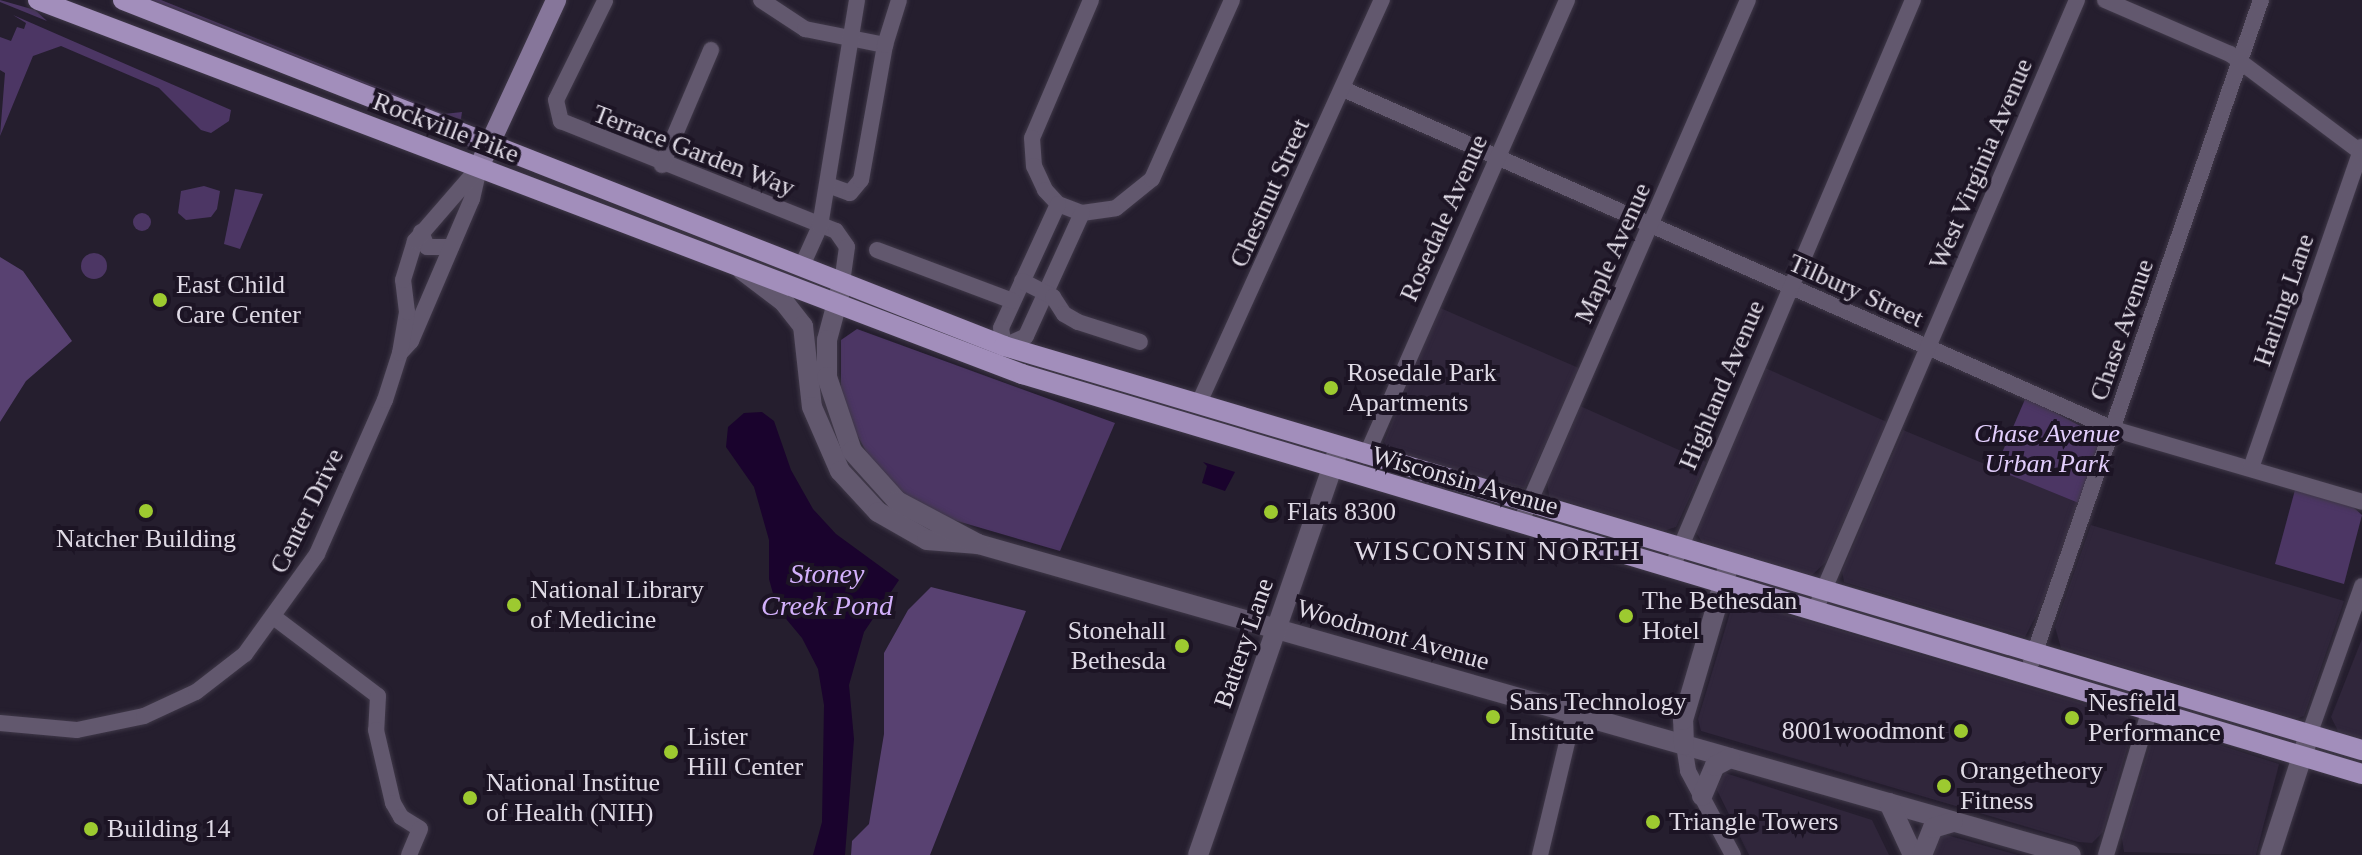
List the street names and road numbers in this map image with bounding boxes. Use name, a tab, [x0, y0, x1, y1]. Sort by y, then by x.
street label: West Virginia Avenue	[1922, 53, 2040, 275]
street label: Rockville Pike	[369, 86, 523, 170]
street label: Terrace Garden Way	[588, 98, 800, 204]
street label: Chestnut Street	[1223, 114, 1317, 272]
street label: Rosedale Avenue	[1393, 129, 1495, 307]
street label: Maple Avenue	[1568, 177, 1658, 329]
street label: Harling Lane	[2247, 230, 2321, 370]
street label: Tilbury Street	[1784, 247, 1928, 335]
street label: Chase Avenue	[2083, 254, 2161, 406]
street label: Highland Avenue	[1672, 295, 1772, 475]
street label: Wisconsin Avenue	[1367, 439, 1563, 523]
street label: Center Drive	[263, 443, 351, 579]
street label: Battery Lane	[1207, 574, 1281, 712]
street label: Woodmont Avenue	[1292, 592, 1494, 678]

